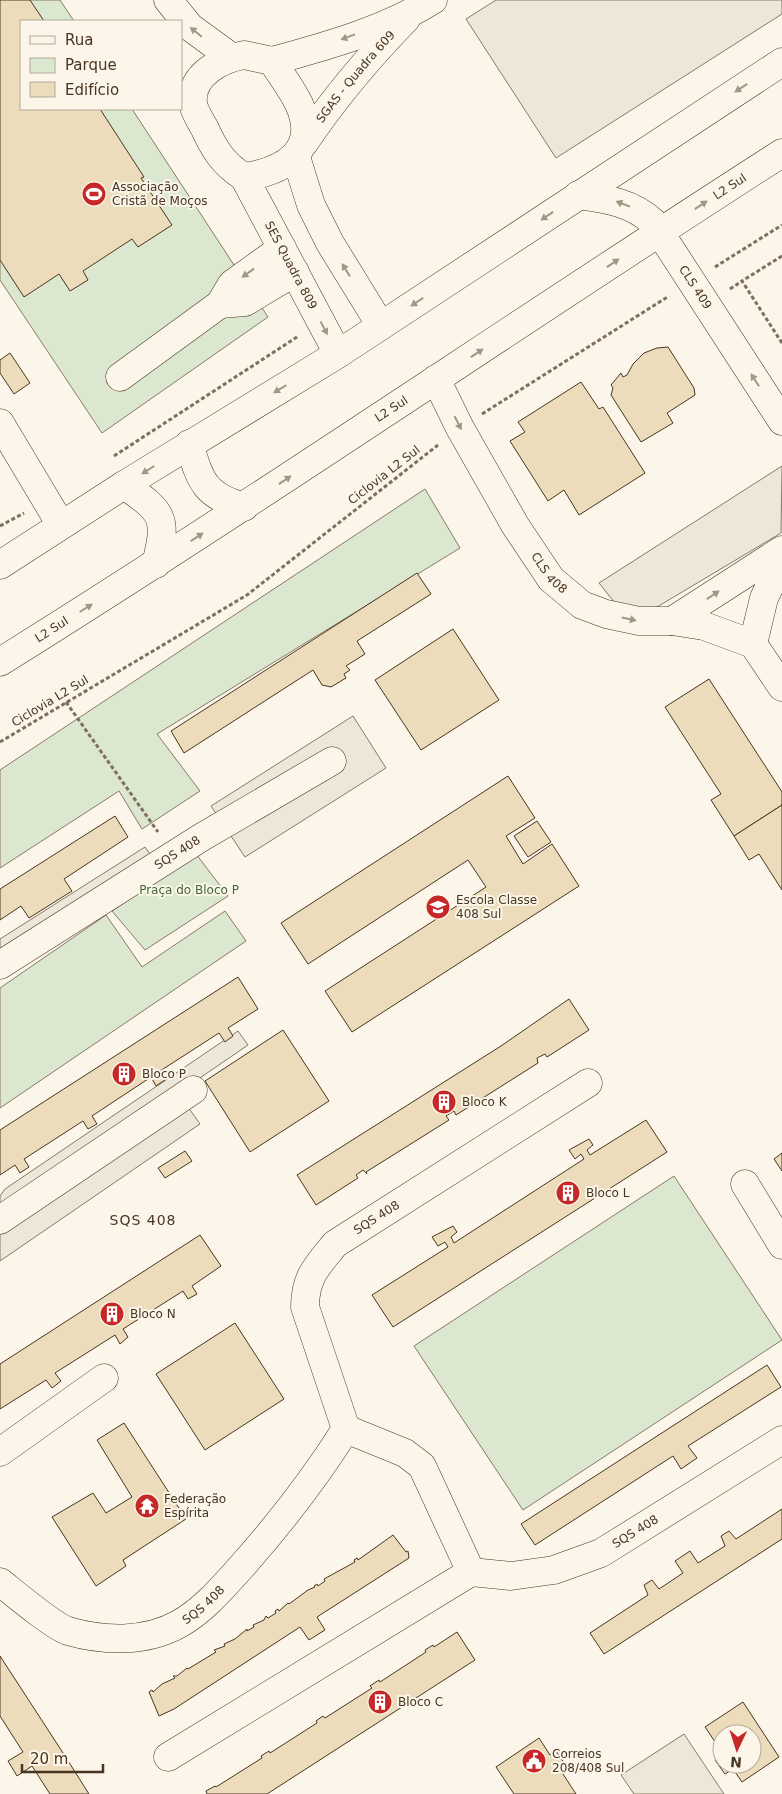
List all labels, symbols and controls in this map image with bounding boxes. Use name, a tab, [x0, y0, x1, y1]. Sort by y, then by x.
legend	[20, 20, 182, 110]
one-way arrow	[190, 26, 203, 37]
street label: SGAS - Quadra 609	[313, 28, 398, 126]
text: Rua	[65, 31, 93, 49]
one-way arrow	[340, 33, 355, 41]
text: Parque	[65, 56, 117, 74]
text: Edifício	[65, 81, 119, 99]
one-way arrow	[735, 84, 748, 93]
street label: L2 Sul	[711, 171, 749, 202]
place label: Associação Cristã de Moços	[112, 180, 207, 208]
sports icon: Associação Cristã de Moços	[81, 181, 107, 207]
one-way arrow	[616, 200, 631, 207]
one-way arrow	[694, 200, 707, 210]
one-way arrow	[540, 211, 554, 221]
street label: SES Quadra 809	[262, 219, 320, 312]
one-way arrow	[606, 258, 619, 268]
one-way arrow	[341, 263, 350, 276]
street label: CLS 409	[676, 263, 715, 312]
one-way arrow	[241, 268, 255, 278]
one-way arrow	[411, 298, 424, 307]
one-way arrow	[320, 321, 329, 335]
one-way arrow	[470, 348, 484, 357]
one-way arrow	[751, 373, 760, 387]
one-way arrow	[273, 385, 287, 394]
street label: L2 Sul	[372, 393, 410, 425]
one-way arrow	[454, 416, 462, 430]
street label: Ciclovia L2 Sul	[345, 443, 423, 507]
one-way arrow	[141, 466, 155, 475]
one-way arrow	[278, 475, 292, 485]
one-way arrow	[190, 533, 204, 542]
street label: CLS 408	[528, 550, 570, 596]
one-way arrow	[706, 590, 720, 599]
one-way arrow	[79, 603, 92, 613]
street label: L2 Sul	[32, 614, 71, 645]
one-way arrow	[621, 615, 636, 623]
street label: Ciclovia L2 Sul	[9, 673, 91, 729]
street label: SQS 408	[152, 833, 203, 872]
park label: Praça do Bloco P	[139, 883, 239, 897]
place label: Escola Classe 408 Sul	[456, 893, 537, 921]
school or university icon: Escola Classe 408 Sul	[425, 894, 451, 920]
building icon: Bloco P	[111, 1061, 137, 1087]
place label: Bloco P	[142, 1067, 186, 1081]
building icon: Bloco K	[431, 1089, 457, 1115]
place label: Bloco K	[462, 1095, 508, 1109]
building icon: Bloco L	[555, 1180, 581, 1206]
place label: Bloco L	[586, 1186, 630, 1200]
street label: SQS 408	[351, 1198, 402, 1237]
district label: SQS 408	[110, 1212, 176, 1228]
building icon: Bloco N	[99, 1301, 125, 1327]
place label: Bloco N	[130, 1307, 176, 1321]
place label: Federação Espírita	[164, 1492, 226, 1520]
temple icon: Federação Espírita	[134, 1493, 160, 1519]
street label: SQS 408	[610, 1512, 661, 1551]
street label: SQS 408	[180, 1583, 227, 1627]
building icon: Bloco C	[367, 1689, 393, 1715]
place label: Bloco C	[398, 1695, 443, 1709]
north arrow	[712, 1724, 762, 1774]
scale bar	[22, 1742, 104, 1774]
place label: Correios 208/408 Sul	[552, 1747, 624, 1775]
public building icon: Correios 208/408 Sul	[521, 1748, 547, 1774]
text: 20 m	[30, 1750, 68, 1768]
text: N	[730, 1754, 742, 1770]

